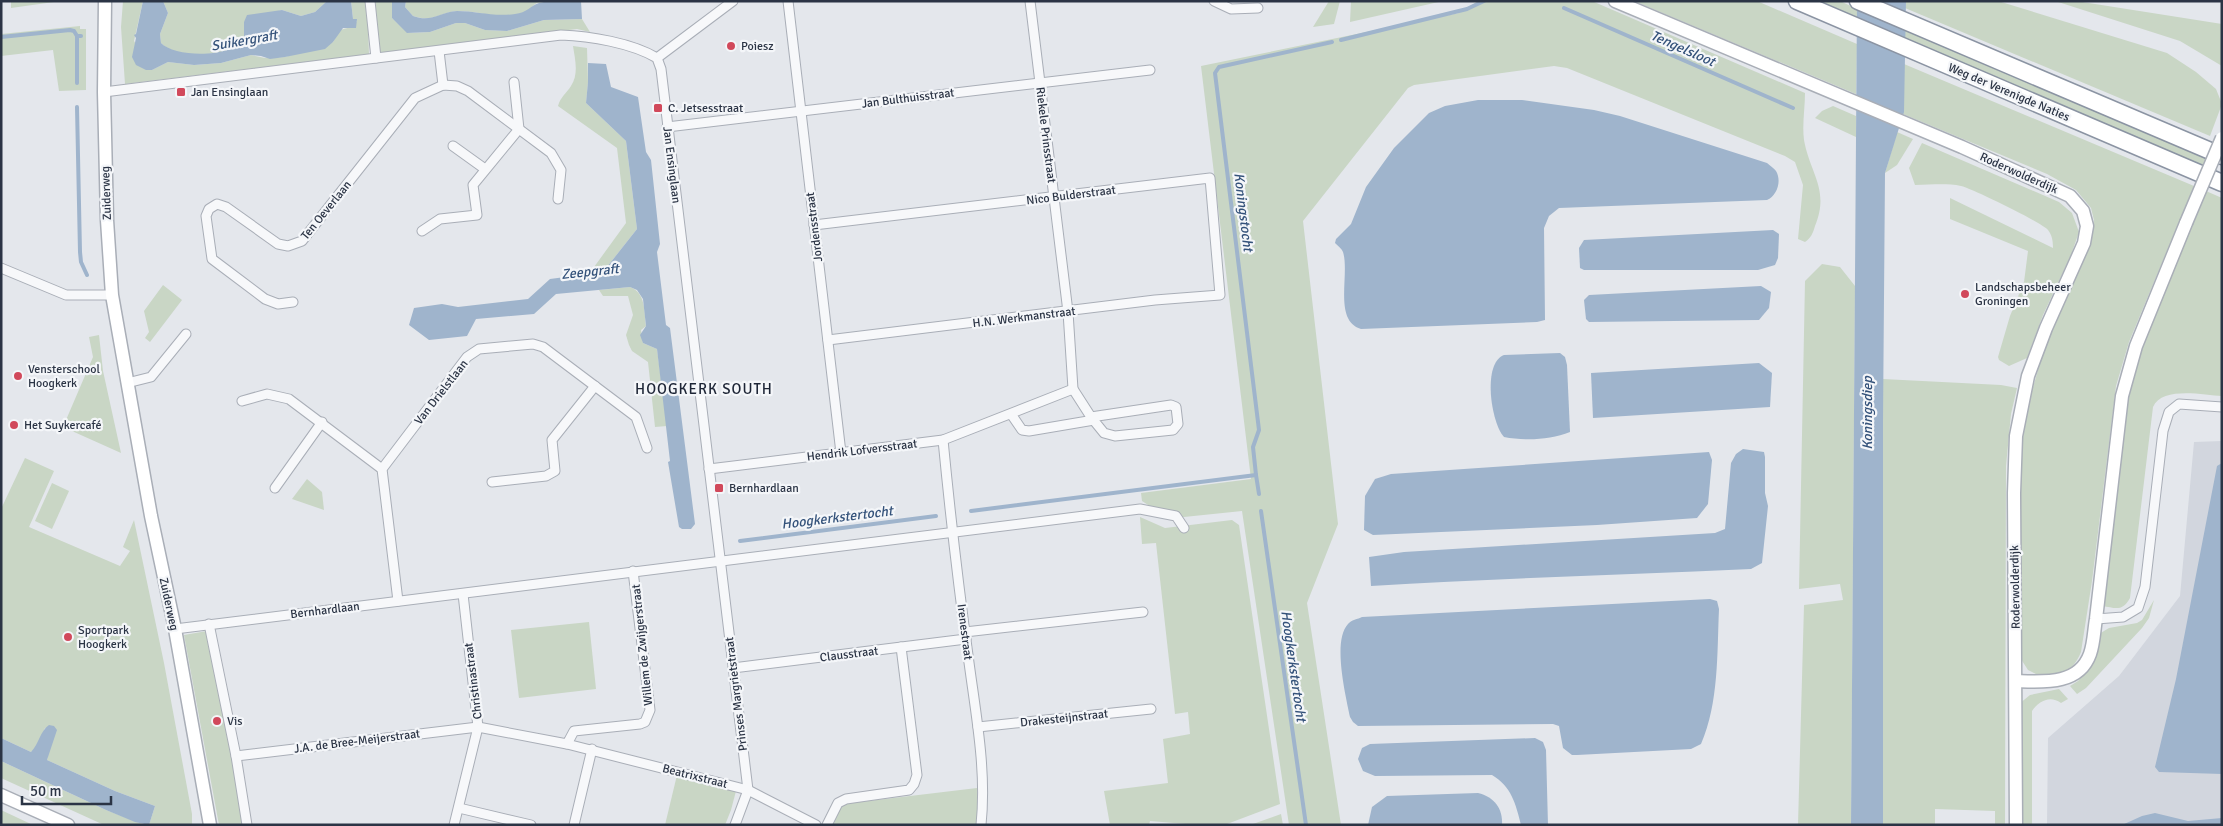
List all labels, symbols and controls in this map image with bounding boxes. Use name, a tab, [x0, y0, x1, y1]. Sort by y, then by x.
water label: Suikergraft	[210, 26, 280, 55]
water label: Tengelsloot	[1648, 27, 1719, 71]
place label: Poiesz	[741, 39, 774, 54]
marker: Poiesz	[725, 40, 737, 52]
street label: Weg der Verenigde Naties	[1946, 60, 2072, 125]
place label: Jan Ensinglaan	[191, 85, 268, 100]
street label: Jan Bulthuisstraat	[861, 85, 955, 112]
marker: Jan Ensinglaan	[175, 86, 187, 98]
street label: Riekele Prinsstraat	[1032, 86, 1059, 184]
place label: C. Jetsesstraat	[668, 101, 743, 116]
marker: C. Jetsesstraat	[652, 102, 664, 114]
street label: Jan Ensinglaan	[659, 126, 684, 204]
street label: Roderwolderdijk	[1977, 149, 2060, 197]
street label: Zuiderweg	[98, 166, 115, 220]
water label: Koningstocht	[1230, 172, 1257, 254]
street label: Ten Oeverlaan	[298, 178, 355, 243]
street label: Nico Bulderstraat	[1026, 183, 1117, 208]
street label: Jordensstraat	[803, 191, 826, 263]
water label: Zeepgraft	[561, 260, 621, 283]
place label: Landschapsbeheer Groningen	[1975, 280, 2071, 309]
marker: Landschapsbeheer Groningen	[1959, 288, 1971, 300]
street label: H.N. Werkmanstraat	[972, 304, 1076, 331]
street label: Van Drielstlaan	[411, 357, 471, 428]
place label: Vensterschool Hoogkerk	[28, 362, 101, 391]
marker: Vensterschool Hoogkerk	[12, 370, 24, 382]
water label: Koningsdiep	[1859, 376, 1876, 450]
district label: HOOGKERK SOUTH	[635, 380, 773, 398]
place label: Het Suykercafé	[24, 418, 101, 433]
marker: Het Suykercafé	[8, 419, 20, 431]
street label: Hendrik Lofversstraat	[806, 436, 918, 465]
place label: Bernhardlaan	[729, 481, 799, 496]
marker: Bernhardlaan	[713, 482, 725, 494]
water label: Hoogkerkstertocht	[781, 502, 896, 533]
street label: Roderwolderdijk	[2007, 545, 2024, 629]
street label: Zuiderweg	[156, 576, 181, 632]
street label: Willem de Zwijgerstraat	[629, 583, 656, 706]
street label: Bernhardlaan	[290, 599, 361, 622]
street label: Irenestraat	[954, 603, 975, 661]
water label: Hoogkerkstertocht	[1277, 610, 1310, 725]
place label: Sportpark Hoogkerk	[78, 623, 129, 652]
marker: Sportpark Hoogkerk	[62, 631, 74, 643]
street label: Prinses Margrietstraat	[722, 636, 751, 752]
street label: Christinastraat	[461, 642, 486, 720]
street label: Clausstraat	[819, 643, 879, 666]
street label: Drakesteijnstraat	[1019, 706, 1109, 731]
place label: Vis	[227, 714, 242, 729]
marker: Vis	[211, 715, 223, 727]
street label: J.A. de Bree-Meijerstraat	[293, 726, 421, 757]
street label: Beatrixstraat	[661, 761, 729, 792]
scale bar	[22, 774, 111, 806]
text: 50 m	[30, 782, 61, 800]

